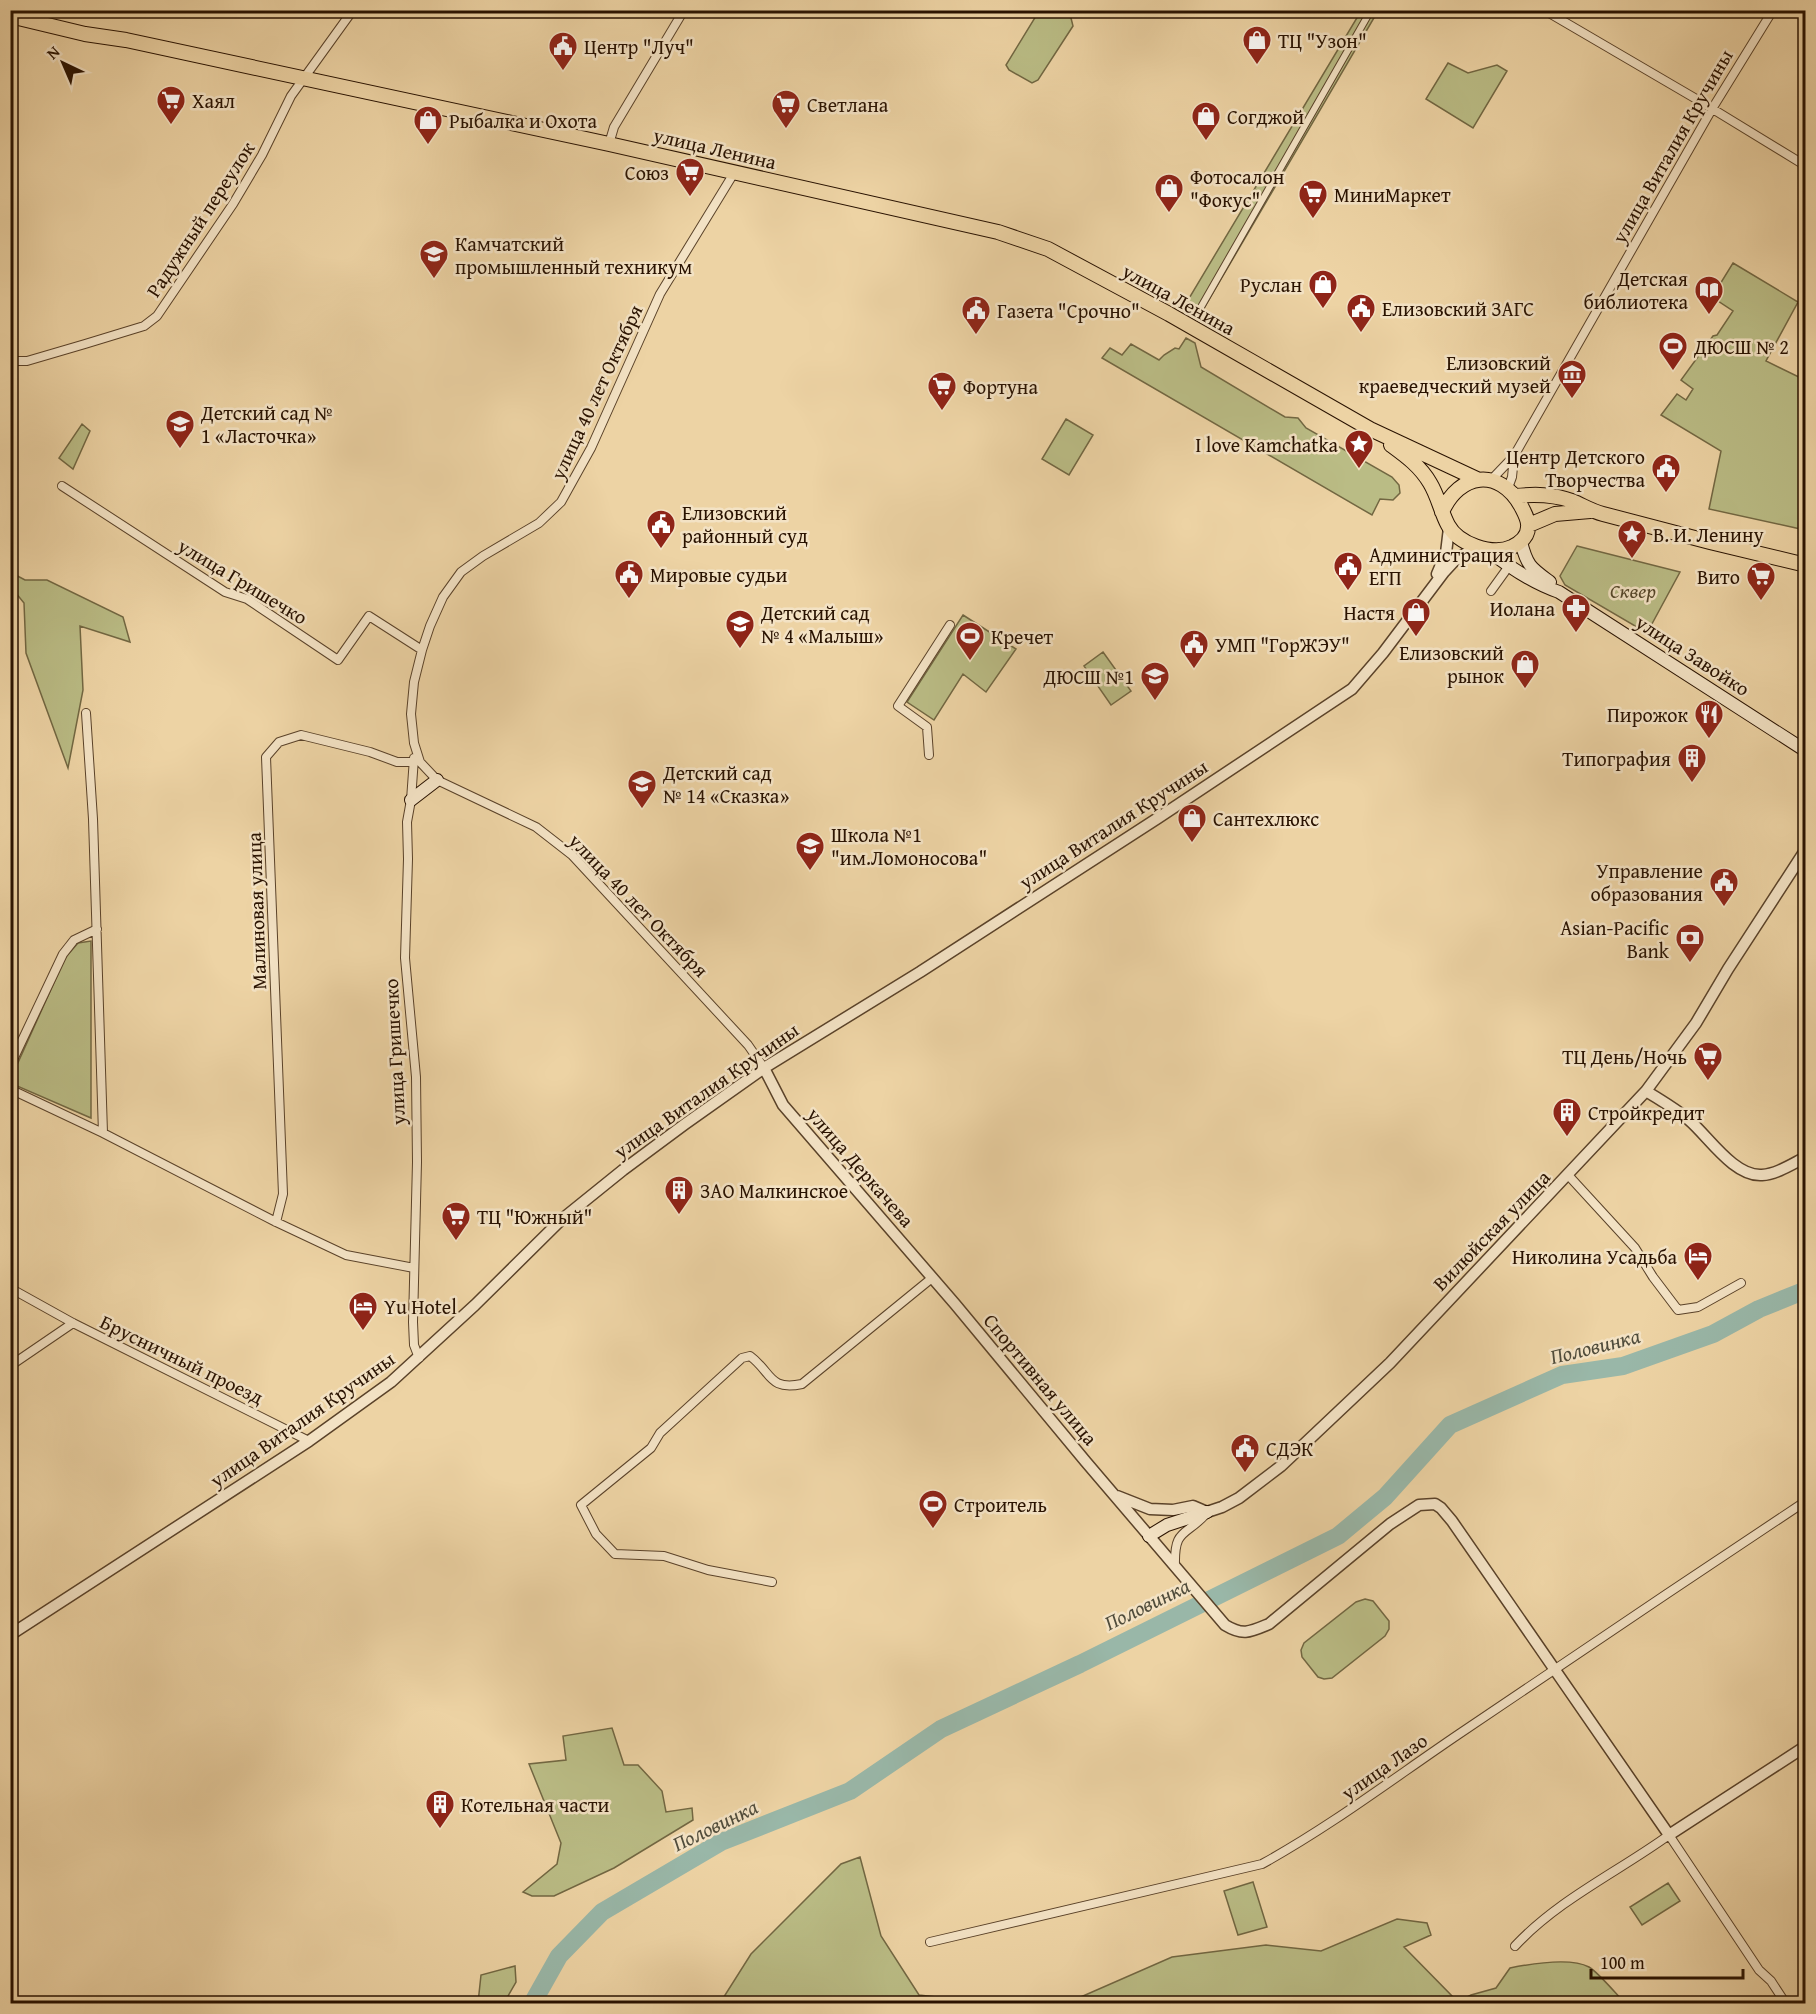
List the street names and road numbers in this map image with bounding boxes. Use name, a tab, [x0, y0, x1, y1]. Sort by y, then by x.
street label: улица Виталия Кручины	[1604, 44, 1739, 249]
street label: улица Ленина	[650, 120, 780, 176]
street label: Радужный переулок	[139, 135, 262, 303]
street label: улица Ленина	[1116, 256, 1241, 342]
street label: улица 40 лет Октября	[542, 300, 649, 485]
street label: улица Гришечко	[172, 530, 313, 631]
street label: улица Завойко	[1629, 607, 1756, 703]
street label: улица Виталия Кручины	[1012, 752, 1213, 897]
street label: улица 40 лет Октября	[562, 826, 715, 983]
street label: Малиновая улица	[239, 831, 273, 990]
street label: улица Гришечко	[376, 978, 412, 1127]
street label: улица Виталия Кручины	[607, 1015, 804, 1165]
street label: улица Деркачева	[800, 1100, 922, 1234]
street label: Вилюйская улица	[1426, 1163, 1557, 1297]
street label: Брусничный проезд	[95, 1307, 269, 1411]
street label: Спортивная улица	[977, 1307, 1105, 1452]
street label: улица Виталия Кручины	[203, 1344, 400, 1494]
street label: улица Лазо	[1334, 1726, 1433, 1807]

